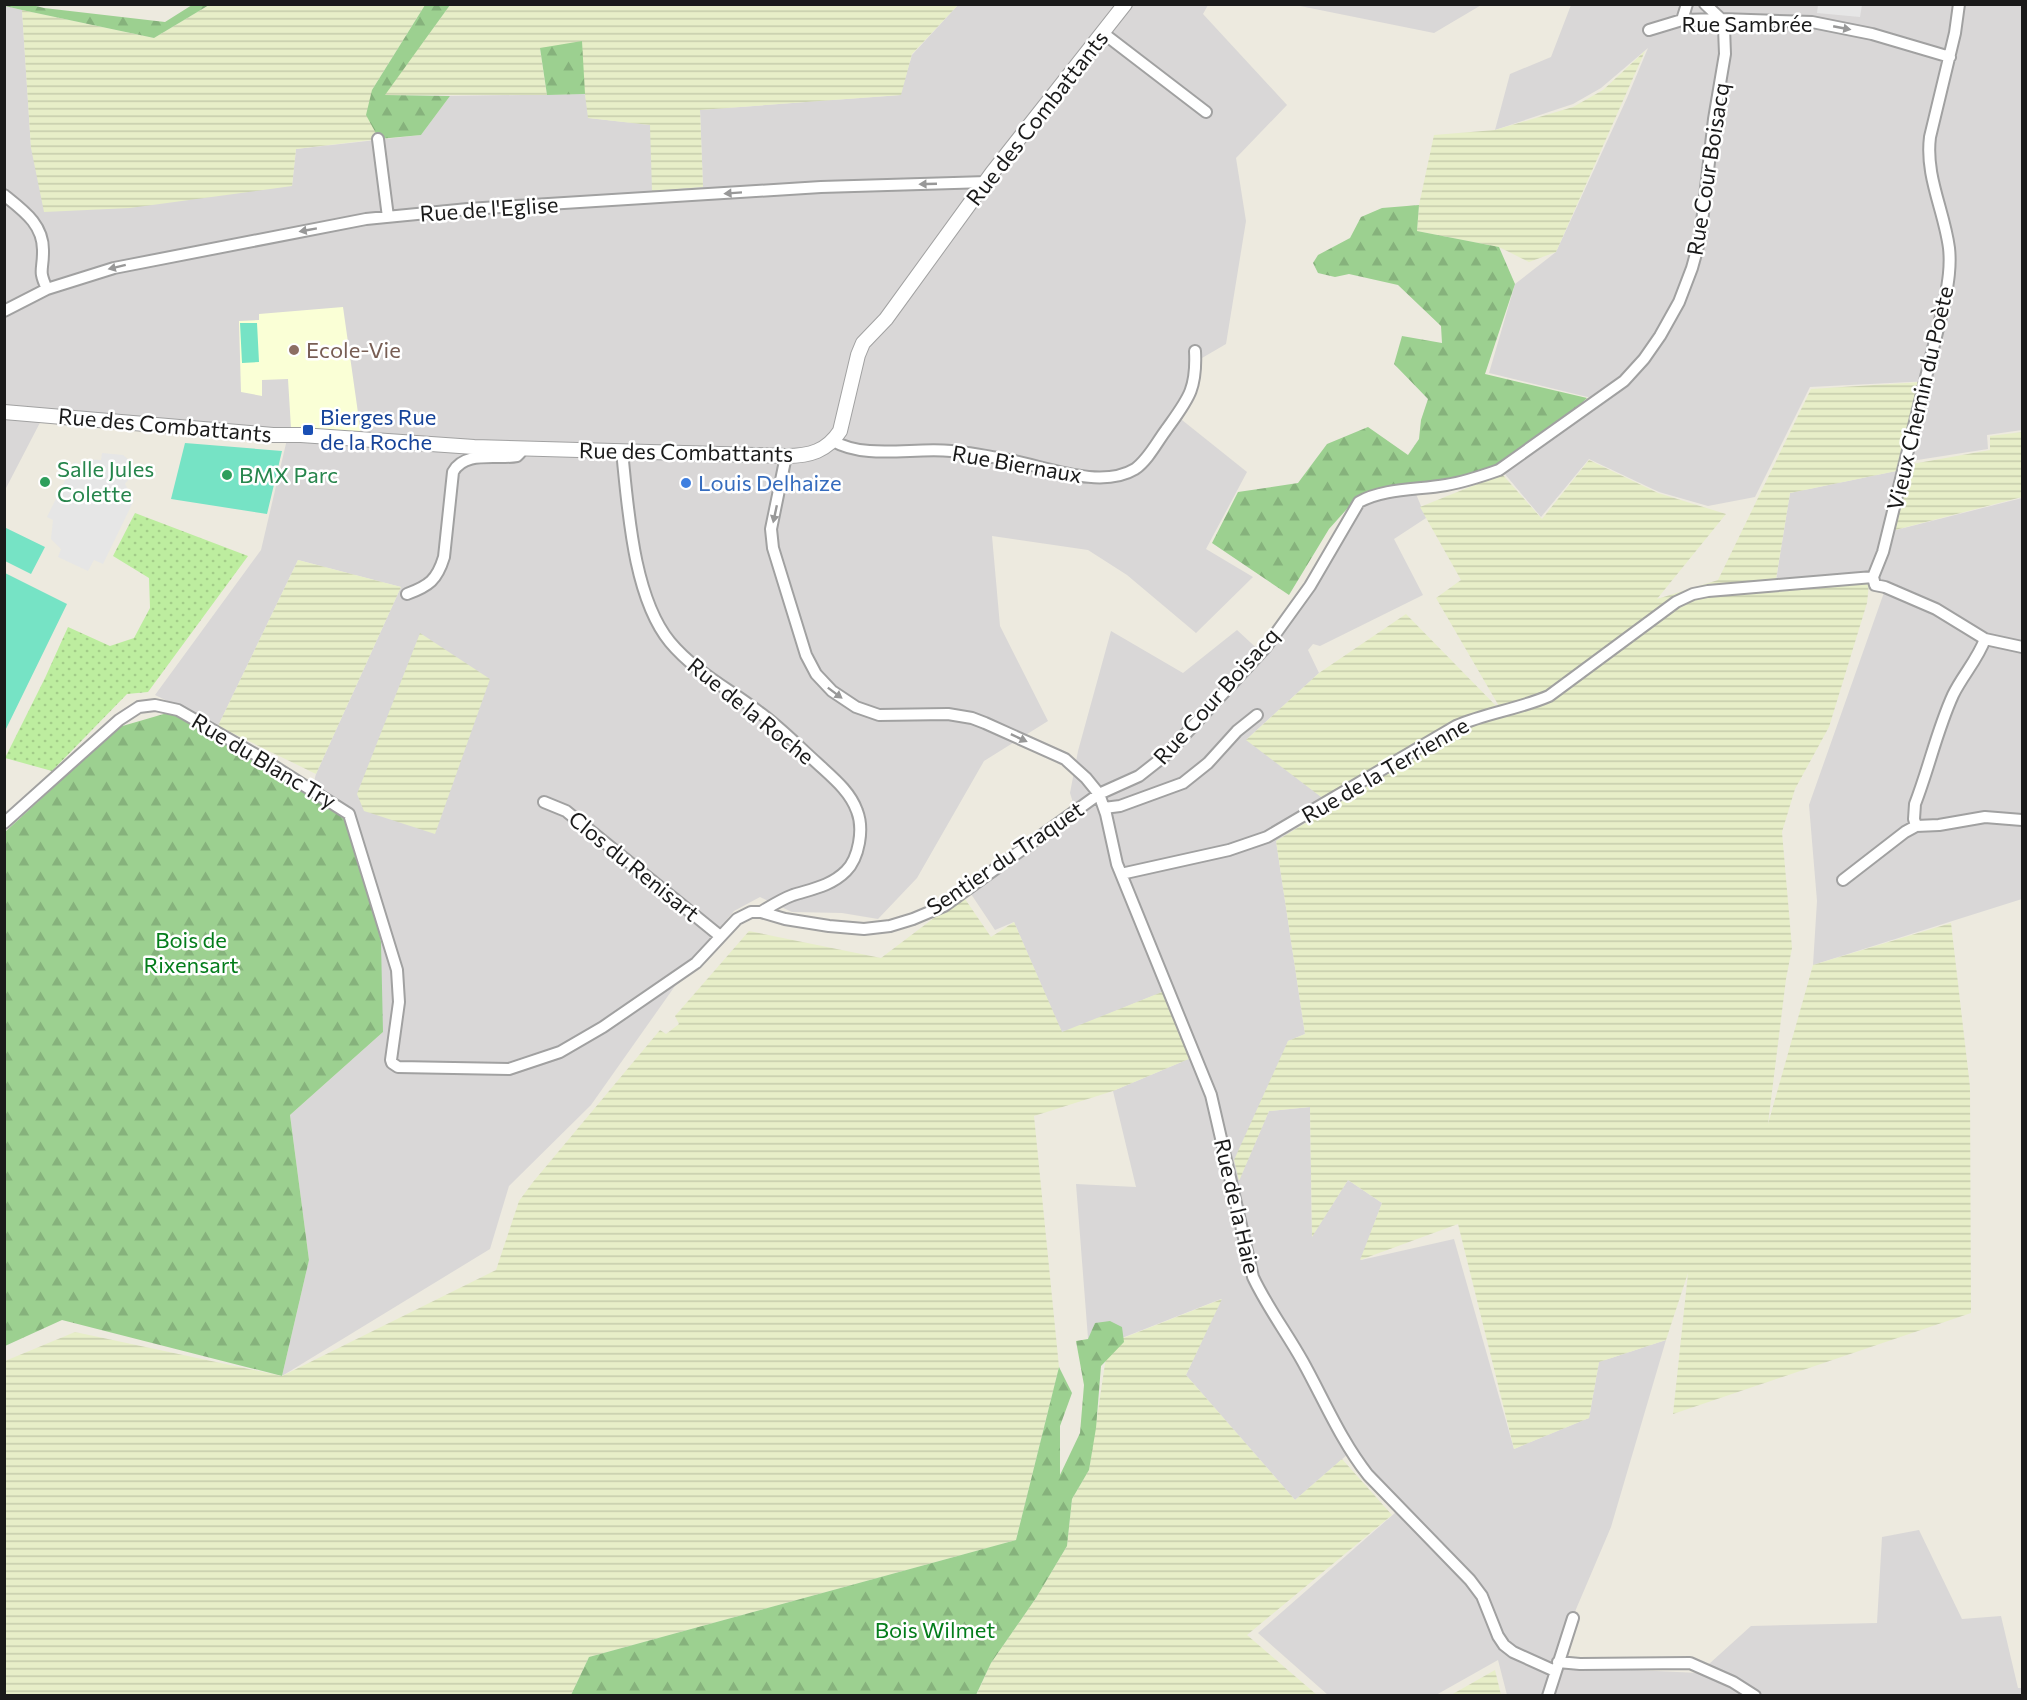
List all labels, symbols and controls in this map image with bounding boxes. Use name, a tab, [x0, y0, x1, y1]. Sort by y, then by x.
street label: Rue Sambrée	[1682, 10, 1812, 37]
one-way arrow	[1833, 24, 1852, 33]
street label: Rue des Combattants	[960, 25, 1113, 210]
street label: Rue Cour Boisacq	[1681, 81, 1734, 257]
one-way arrow	[919, 179, 938, 189]
one-way arrow	[724, 188, 743, 197]
street label: Rue de l'Eglise	[419, 190, 559, 227]
one-way arrow	[299, 226, 318, 235]
one-way arrow	[108, 263, 126, 273]
street label: Vieux Chemin du Poète	[1881, 283, 1958, 513]
place label: Ecole-Vie	[306, 336, 401, 363]
marker: Ecole-Vie	[287, 343, 301, 357]
street label: Rue des Combattants	[57, 402, 273, 447]
place label: Bierges Rue de la Roche	[320, 403, 436, 455]
marker: Bierges Rue de la Roche	[301, 423, 315, 437]
street label: Rue des Combattants	[579, 436, 793, 467]
street label: Rue Biernaux	[950, 439, 1084, 488]
place label: Salle Jules Colette	[57, 455, 154, 507]
place label: BMX Parc	[239, 461, 338, 488]
marker: BMX Parc	[220, 468, 234, 482]
place label: Louis Delhaize	[698, 469, 842, 496]
marker: Salle Jules Colette	[38, 475, 52, 489]
marker: Louis Delhaize	[679, 476, 693, 490]
one-way arrow	[769, 504, 779, 523]
street label: Rue Cour Boisacq	[1147, 622, 1284, 770]
street label: Rue de la Roche	[683, 651, 820, 770]
one-way arrow	[827, 686, 842, 698]
street label: Rue du Blanc Try	[187, 707, 341, 814]
street label: Rue de la Terrienne	[1296, 711, 1473, 828]
one-way arrow	[1010, 734, 1027, 743]
street label: Sentier du Traquet	[921, 795, 1088, 920]
street label: Clos du Renisart	[564, 805, 705, 927]
park label: Bois de Rixensart	[143, 926, 239, 978]
street label: Rue de la Haie	[1209, 1136, 1266, 1276]
park label: Bois Wilmet	[875, 1616, 995, 1643]

